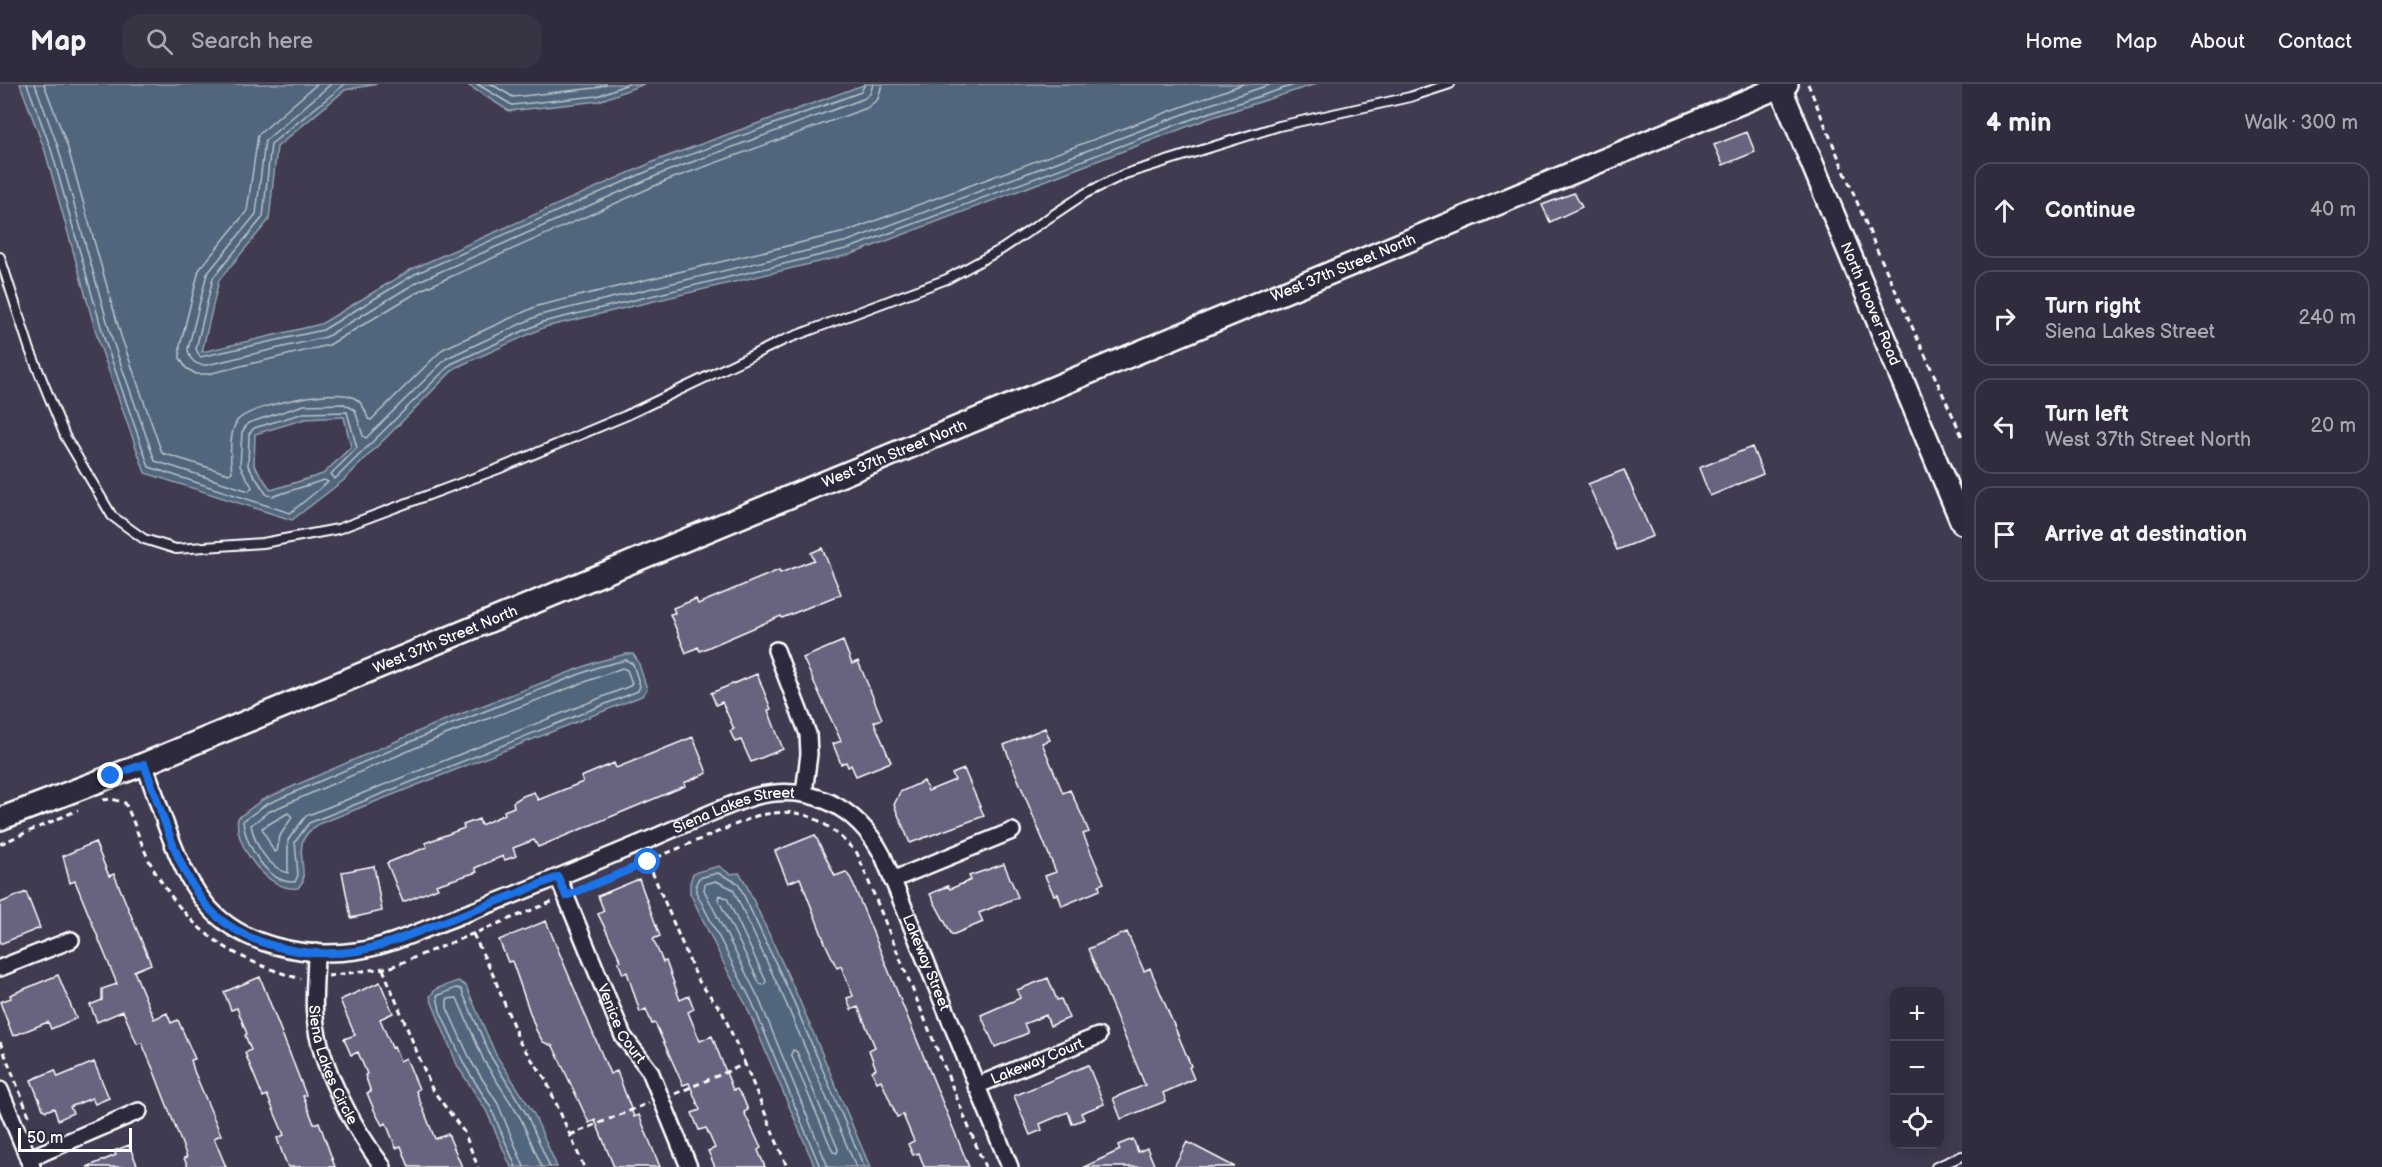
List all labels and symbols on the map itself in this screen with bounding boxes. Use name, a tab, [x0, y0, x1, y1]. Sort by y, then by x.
street label: West 37th Street North	[1268, 229, 1418, 306]
street label: North Hoover Road	[1836, 239, 1905, 368]
street label: West 37th Street North	[819, 415, 969, 492]
street label: West 37th Street North	[370, 601, 520, 678]
route end	[97, 762, 123, 788]
street label: Siena Lakes Street	[670, 783, 796, 838]
route start	[634, 848, 660, 874]
street label: Lakeway Street	[898, 912, 955, 1013]
street label: Venice Court	[593, 981, 650, 1067]
street label: Siena Lakes Circle	[305, 1005, 362, 1128]
street label: Lakeway Court	[988, 1033, 1087, 1088]
scale bar	[18, 1125, 132, 1152]

